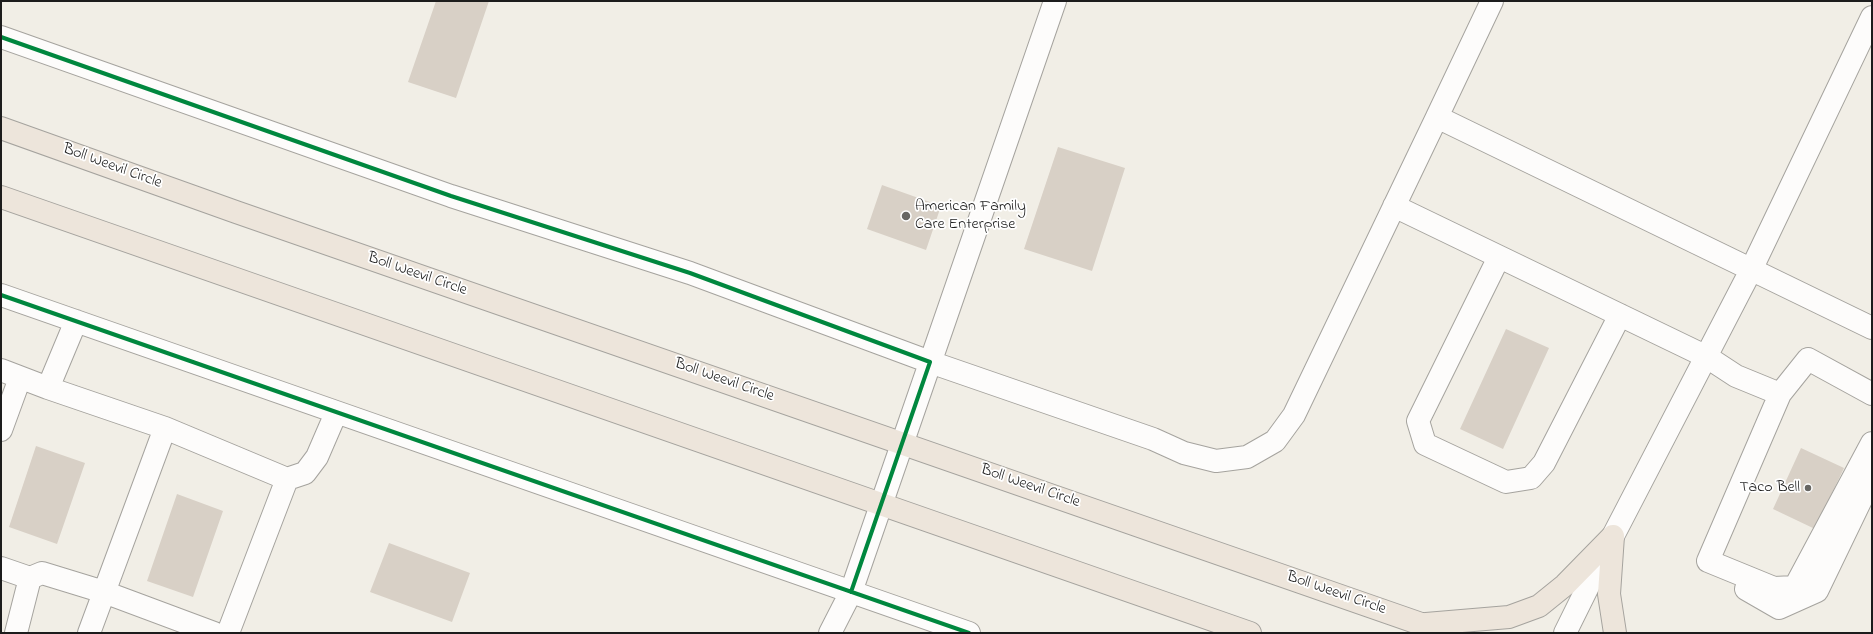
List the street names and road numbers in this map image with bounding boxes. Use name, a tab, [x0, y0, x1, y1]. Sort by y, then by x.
street label: Boll Weevil Circle	[60, 140, 164, 194]
street label: Boll Weevil Circle	[365, 249, 469, 301]
street label: Boll Weevil Circle	[672, 355, 776, 407]
street label: Boll Weevil Circle	[978, 461, 1082, 513]
street label: Boll Weevil Circle	[1284, 568, 1388, 620]

